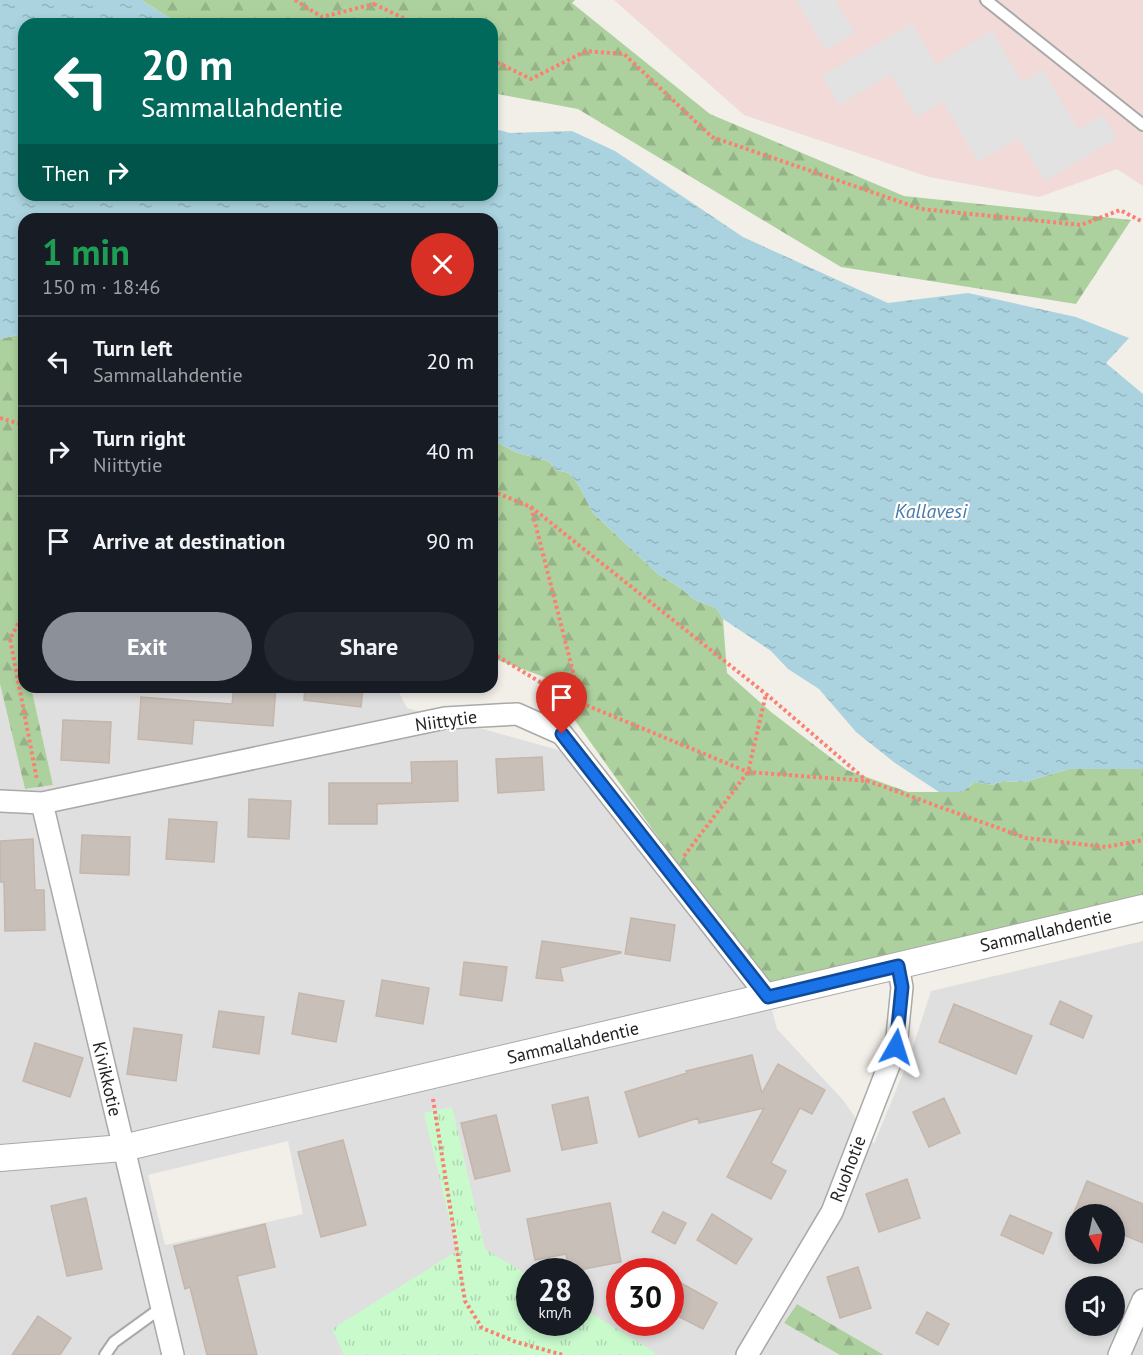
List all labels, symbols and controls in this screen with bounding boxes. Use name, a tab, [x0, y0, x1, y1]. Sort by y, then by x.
text: 20 m	[141, 37, 233, 92]
icon: left	[42, 42, 120, 120]
text: Sammallahdentie	[141, 90, 343, 124]
icon: right	[101, 156, 134, 189]
text: Then	[42, 159, 89, 187]
text: 1 min	[42, 228, 130, 275]
button: close	[411, 233, 474, 296]
text: 150 m · 18:46	[42, 274, 160, 300]
text: Turn left	[93, 334, 173, 362]
icon: left	[42, 345, 75, 378]
text: 20 m	[426, 347, 474, 375]
text: Sammallahdentie	[93, 362, 243, 388]
text: Turn right	[93, 424, 185, 452]
icon: right	[42, 435, 75, 468]
text: 40 m	[426, 437, 474, 465]
text: Niittytie	[93, 452, 162, 478]
water label: Kallavesi	[895, 498, 968, 524]
icon: arrive	[42, 525, 75, 558]
text: Arrive at destination	[93, 527, 285, 555]
text: 90 m	[426, 527, 474, 555]
button: Exit	[42, 612, 252, 681]
button: Share	[264, 612, 474, 681]
pin	[536, 672, 587, 734]
icon: arrive	[545, 681, 578, 714]
street label: Niittytie	[413, 705, 478, 736]
street label: Sammallahdentie	[978, 904, 1114, 957]
position arrow	[864, 1015, 928, 1079]
street label: Sammallahdentie	[505, 1016, 641, 1069]
street label: Kivikkotie	[88, 1039, 127, 1119]
street label: Ruohotie	[824, 1132, 871, 1205]
north arrow	[1065, 1204, 1125, 1264]
map controls	[1065, 1204, 1125, 1336]
speed limit sign: 30	[606, 1258, 684, 1336]
text: 28	[538, 1270, 572, 1309]
button: sound	[1065, 1276, 1125, 1336]
text: km/h	[539, 1303, 571, 1322]

